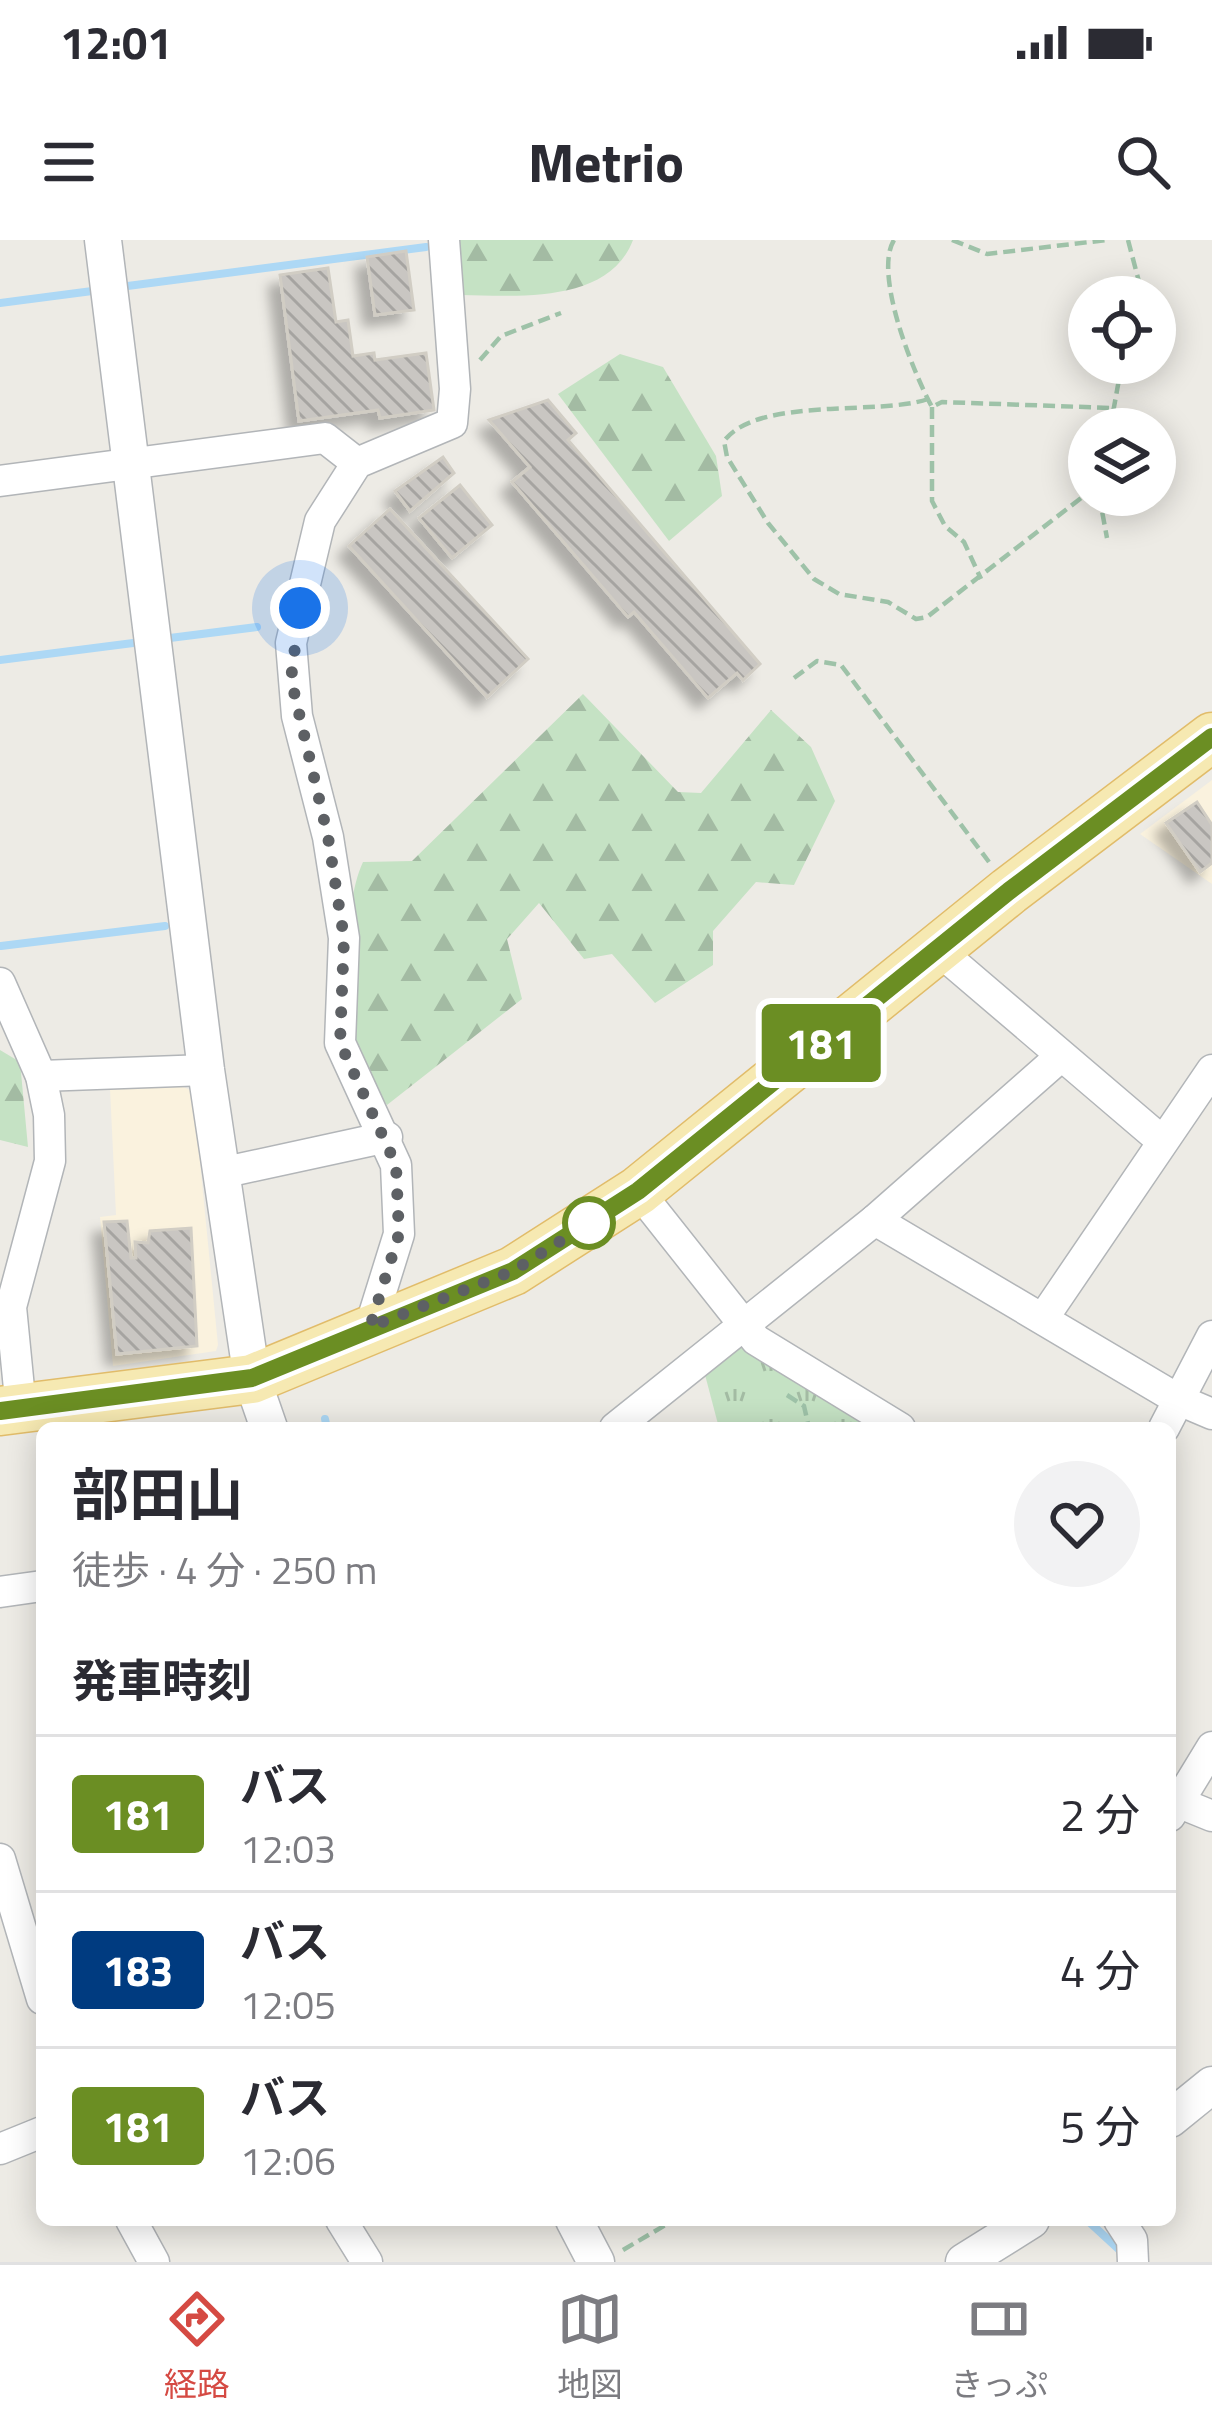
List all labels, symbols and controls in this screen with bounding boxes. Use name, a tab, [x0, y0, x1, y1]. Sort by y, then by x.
text: 12:01	[60, 8, 172, 76]
text: Metrio	[528, 121, 684, 203]
icon: menu	[36, 129, 102, 195]
icon: search	[1110, 129, 1176, 195]
map controls	[1068, 276, 1176, 516]
button: locate	[1068, 276, 1176, 384]
button: layers	[1068, 408, 1176, 516]
your location	[270, 578, 330, 638]
line badge: 181	[752, 1004, 890, 1082]
text: 181	[786, 1011, 856, 1075]
unlabelled marker	[564, 1198, 614, 1248]
text: 部田山	[72, 1450, 243, 1537]
button: heart	[1014, 1461, 1140, 1587]
text: 徒歩 · 4 分 · 250 m	[72, 1540, 377, 1599]
text: 発車時刻	[72, 1646, 252, 1714]
text: バス	[240, 1751, 330, 1819]
text: 2 分	[1060, 1780, 1140, 1848]
text: 181	[103, 1782, 173, 1846]
text: 12:03	[240, 1819, 336, 1878]
text: バス	[240, 1907, 330, 1975]
text: 4 分	[1060, 1936, 1140, 2004]
text: 183	[103, 1938, 173, 2002]
text: 12:05	[240, 1975, 336, 2034]
text: バス	[240, 2063, 330, 2131]
text: 5 分	[1060, 2092, 1140, 2160]
text: 181	[103, 2094, 173, 2158]
text: 12:06	[240, 2131, 336, 2190]
tab: 経路	[164, 2286, 230, 2409]
tab: 地図	[557, 2286, 623, 2409]
tab: きっぷ	[951, 2286, 1048, 2409]

